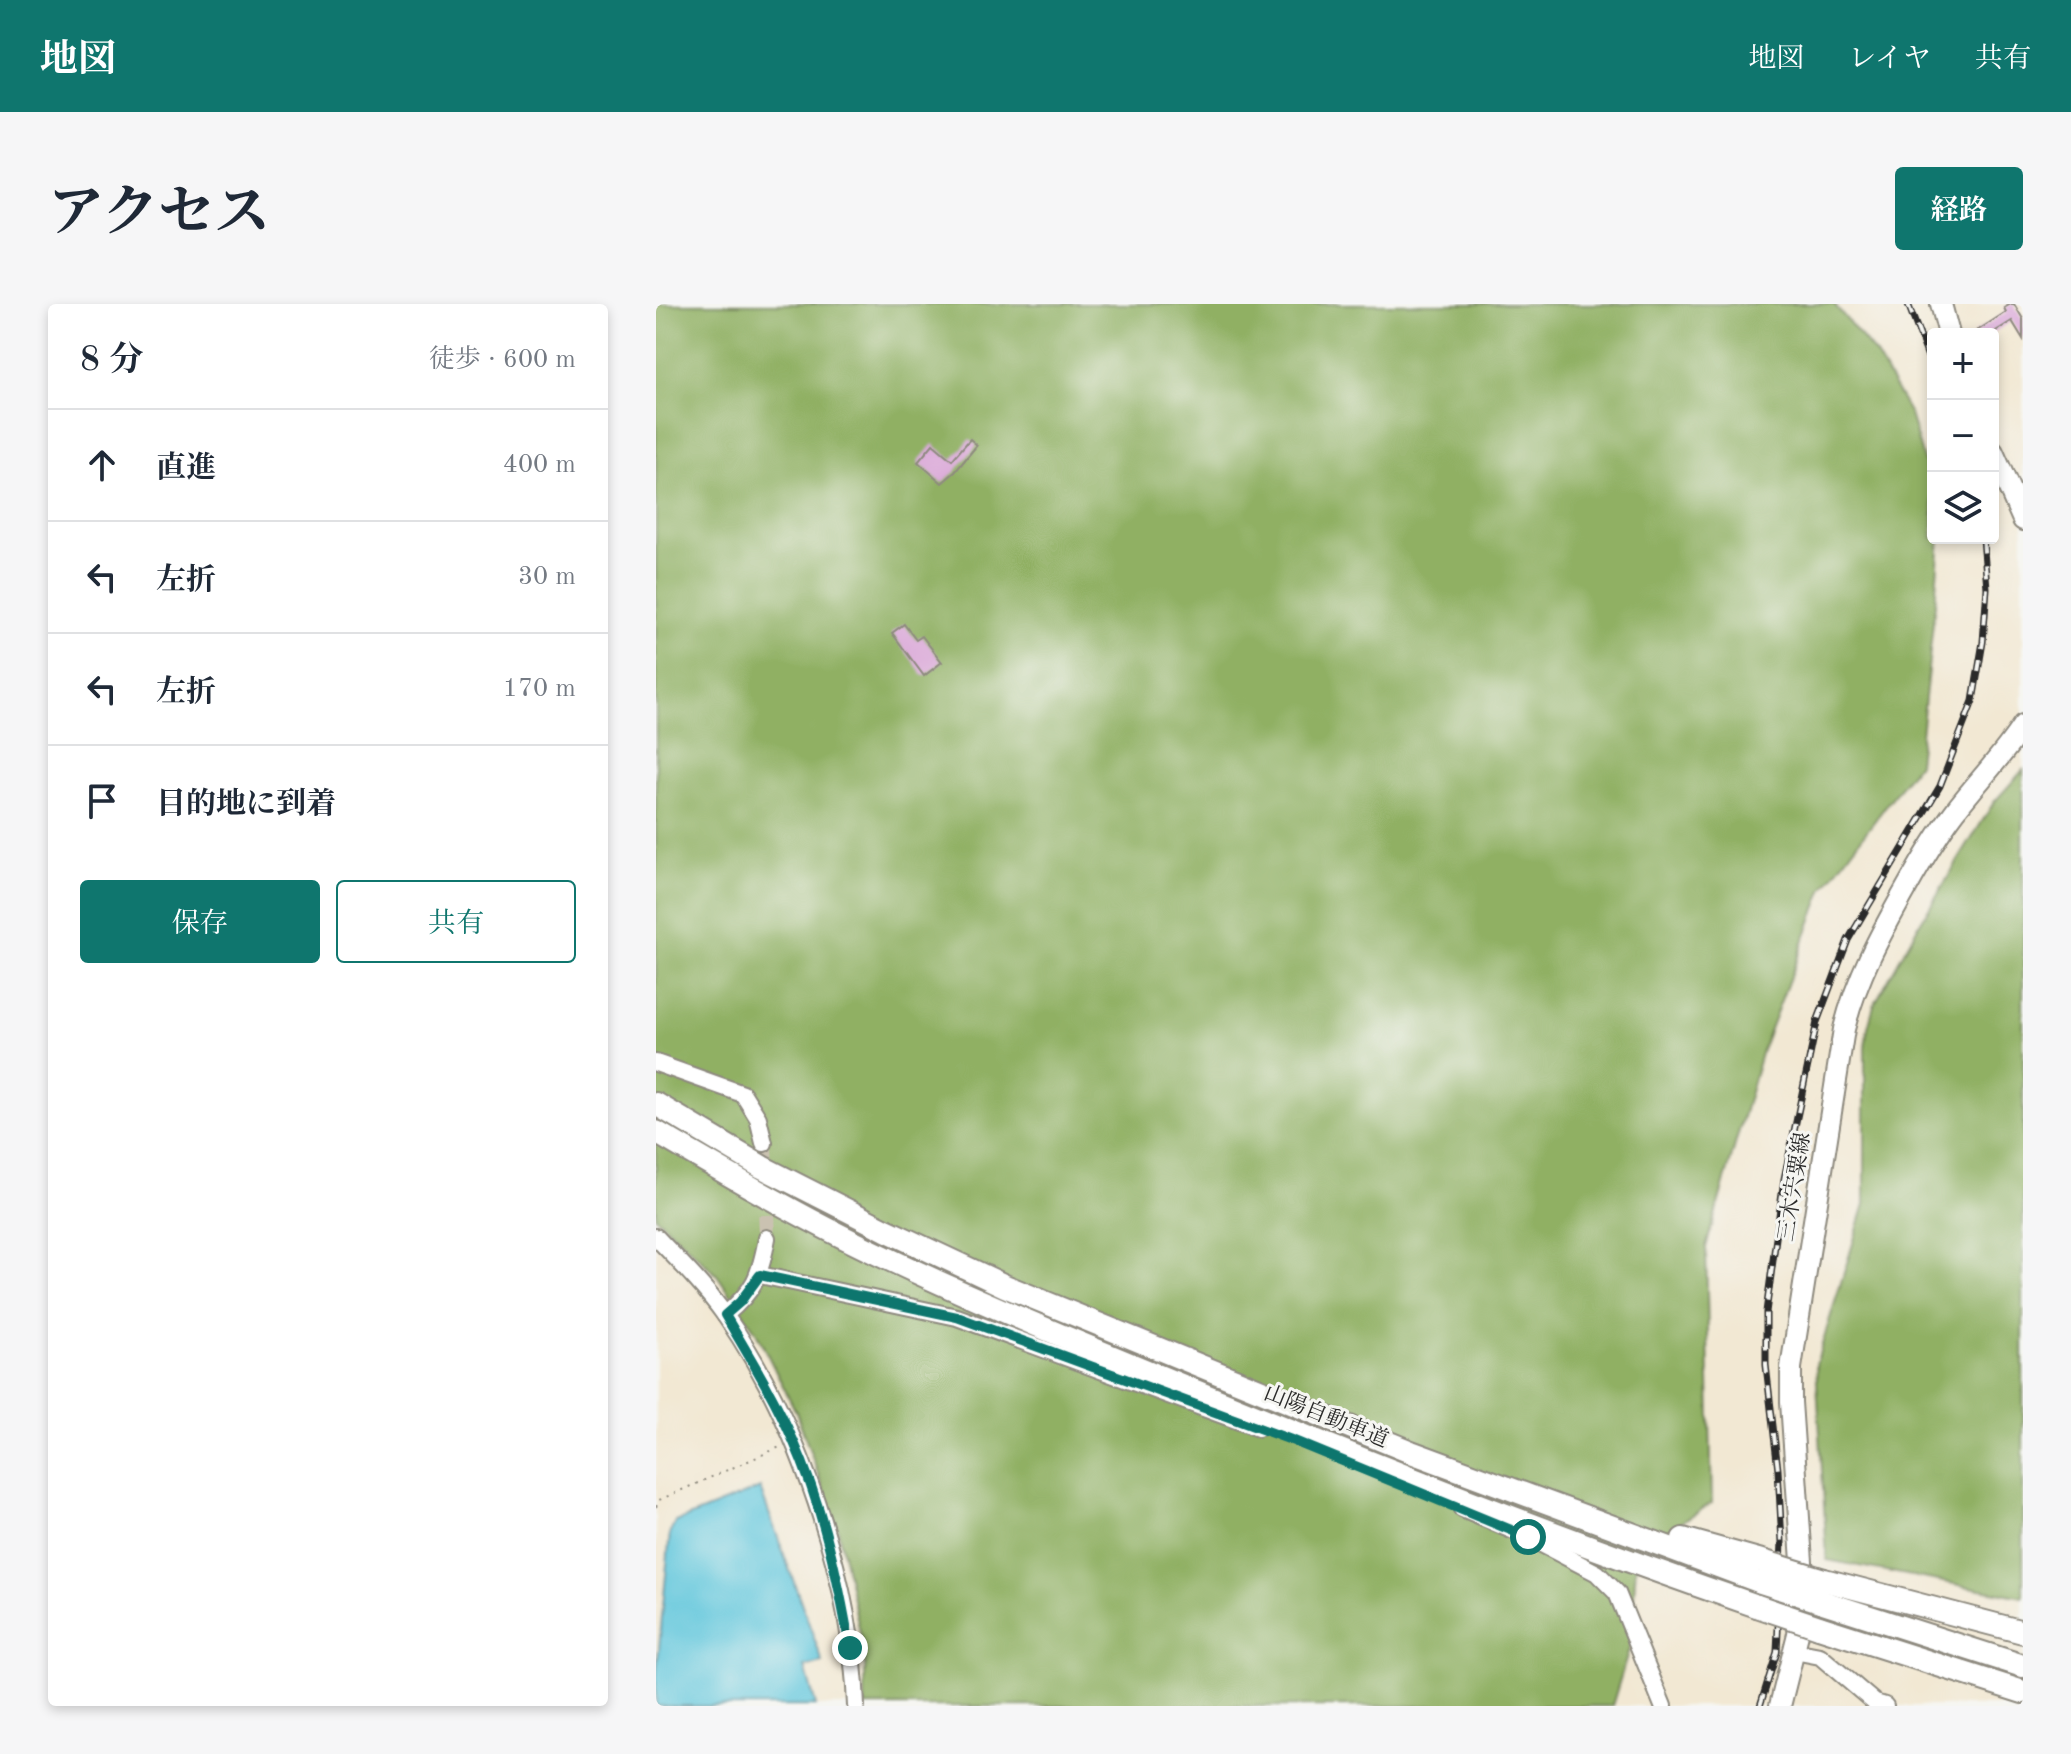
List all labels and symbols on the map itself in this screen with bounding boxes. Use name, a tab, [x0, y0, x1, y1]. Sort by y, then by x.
street label: 三木宍粟線	[1774, 1131, 1814, 1243]
street label: 山陽自動車道	[1261, 1380, 1392, 1452]
route start	[1510, 1519, 1546, 1555]
route end	[832, 1630, 868, 1666]

